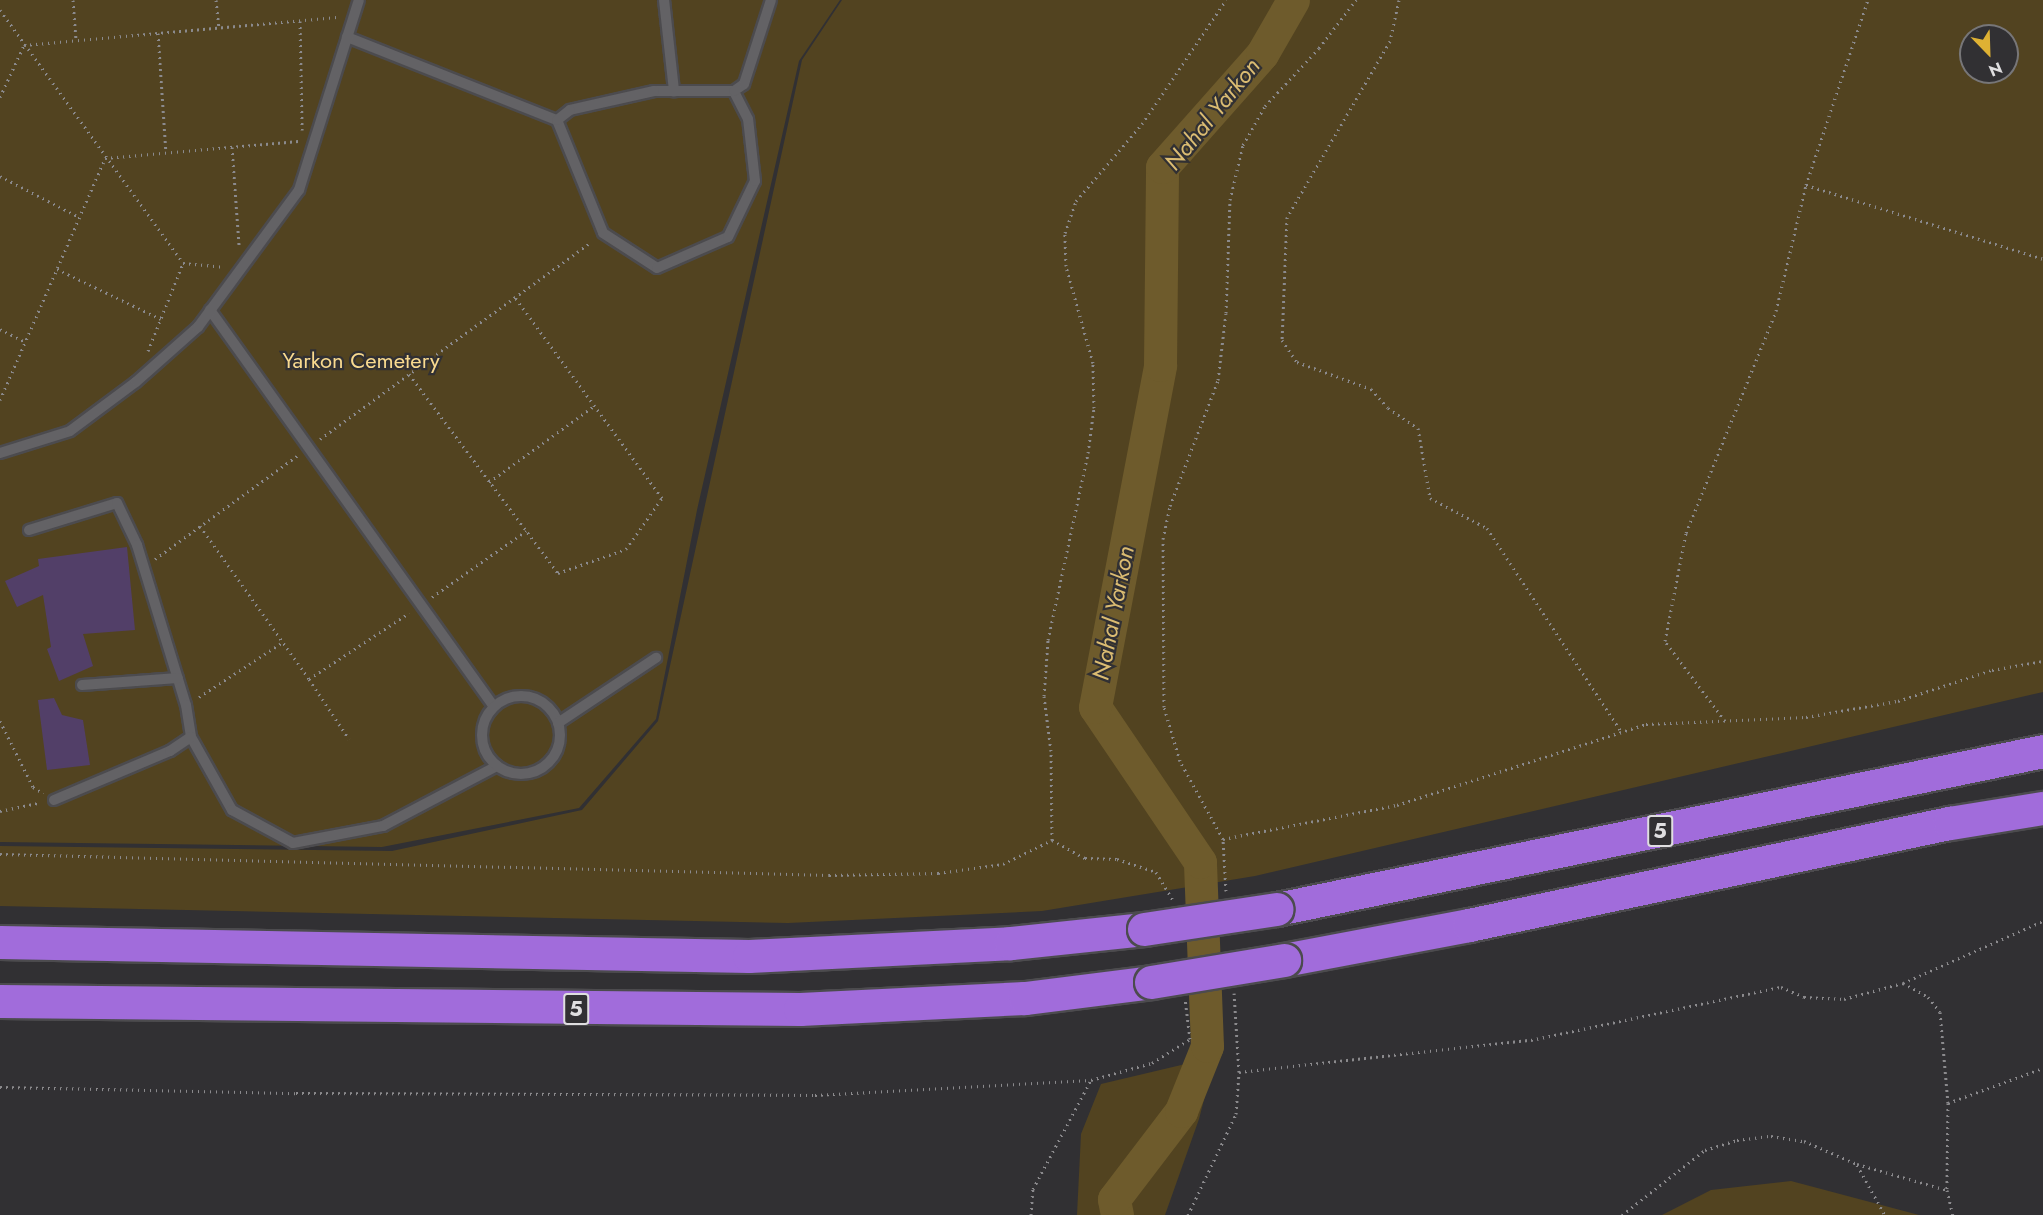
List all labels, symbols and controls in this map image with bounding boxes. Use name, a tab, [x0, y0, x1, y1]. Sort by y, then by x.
north arrow	[1959, 24, 2019, 84]
water label: Nahal Yarkon	[1158, 52, 1266, 176]
text: N	[1985, 56, 2006, 82]
park label: Yarkon Cemetery	[282, 348, 440, 374]
water label: Nahal Yarkon	[1086, 543, 1140, 683]
road number: 5	[1646, 813, 1674, 849]
road number: 5	[562, 991, 590, 1027]

